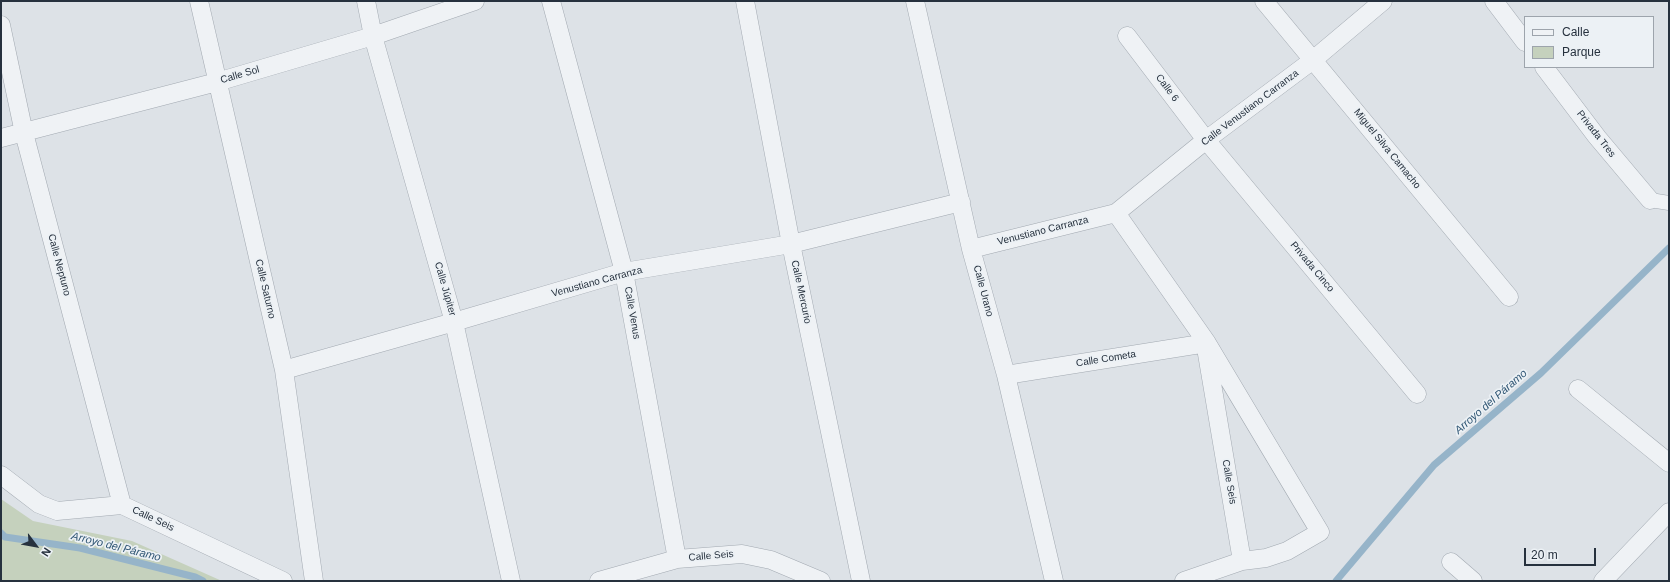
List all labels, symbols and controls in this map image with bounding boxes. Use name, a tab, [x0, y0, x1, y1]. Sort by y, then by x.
legend	[1524, 16, 1654, 68]
text: Calle	[1562, 25, 1589, 39]
text: Parque	[1562, 45, 1601, 59]
street label: Calle Sol	[219, 64, 261, 86]
street label: Calle Venustiano Carranza	[1199, 67, 1301, 149]
street label: Calle 6	[1153, 72, 1181, 104]
street label: Miguel Silva Camacho	[1351, 107, 1423, 191]
street label: Privada Tres	[1574, 108, 1618, 160]
street label: Venustiano Carranza	[996, 214, 1090, 248]
street label: Calle Neptuno	[45, 233, 73, 297]
street label: Privada Cinco	[1287, 239, 1337, 295]
street label: Calle Saturno	[252, 258, 278, 320]
street label: Calle Mercurio	[788, 259, 814, 325]
street label: Calle Júpiter	[432, 261, 458, 317]
street label: Venustiano Carranza	[550, 264, 644, 300]
street label: Calle Urano	[970, 264, 996, 318]
street label: Calle Venus	[621, 286, 643, 340]
street label: Calle Cometa	[1075, 348, 1137, 370]
water label: Arroyo del Páramo	[1452, 367, 1530, 437]
street label: Calle Seis	[1219, 459, 1239, 505]
street label: Calle Seis	[130, 504, 176, 534]
north arrow	[16, 526, 56, 566]
water label: Arroyo del Páramo	[70, 530, 162, 564]
scale bar	[1526, 540, 1598, 566]
text: N	[39, 546, 53, 559]
street label: Calle Seis	[688, 548, 734, 564]
text: 20 m	[1531, 548, 1558, 562]

